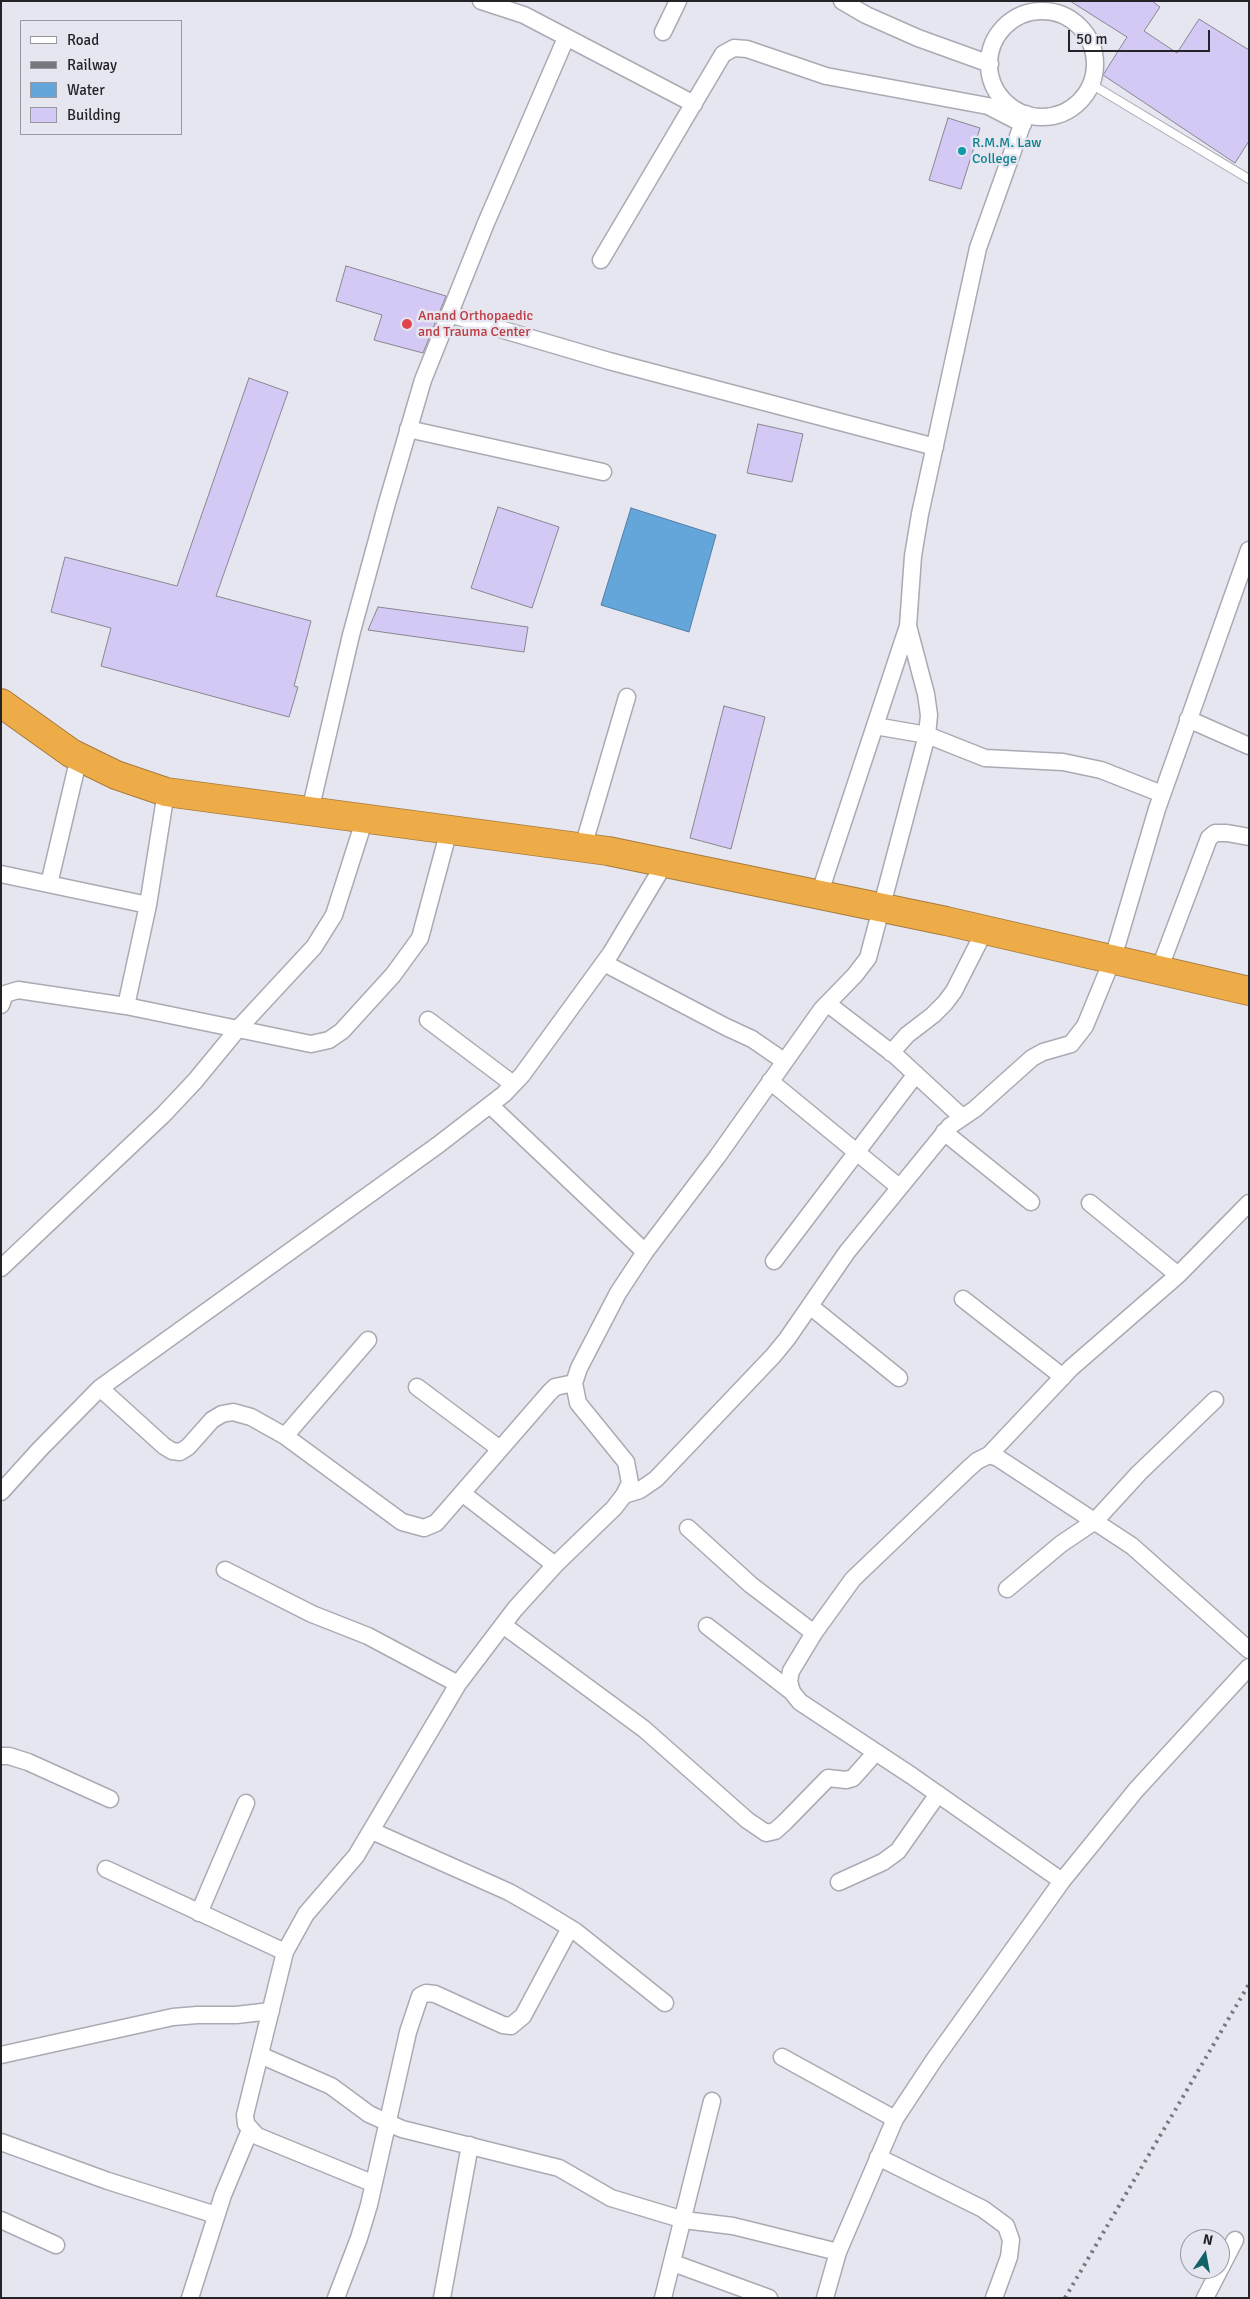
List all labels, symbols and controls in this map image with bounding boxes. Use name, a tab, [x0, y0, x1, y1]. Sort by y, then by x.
legend	[20, 20, 182, 135]
scale bar	[1070, 20, 1212, 52]
text: 50 m	[1076, 30, 1107, 48]
text: Road	[67, 31, 99, 49]
text: Railway	[67, 56, 117, 74]
text: Water	[67, 81, 105, 99]
text: Building	[67, 106, 121, 124]
place label: R.M.M. Law College	[972, 135, 1041, 168]
marker: R.M.M. Law College	[956, 145, 968, 157]
place label: Anand Orthopaedic and Trauma Center	[418, 308, 533, 341]
marker: Anand Orthopaedic and Trauma Center	[400, 317, 414, 331]
north arrow	[1180, 2229, 1230, 2279]
text: N	[1201, 2230, 1215, 2249]

